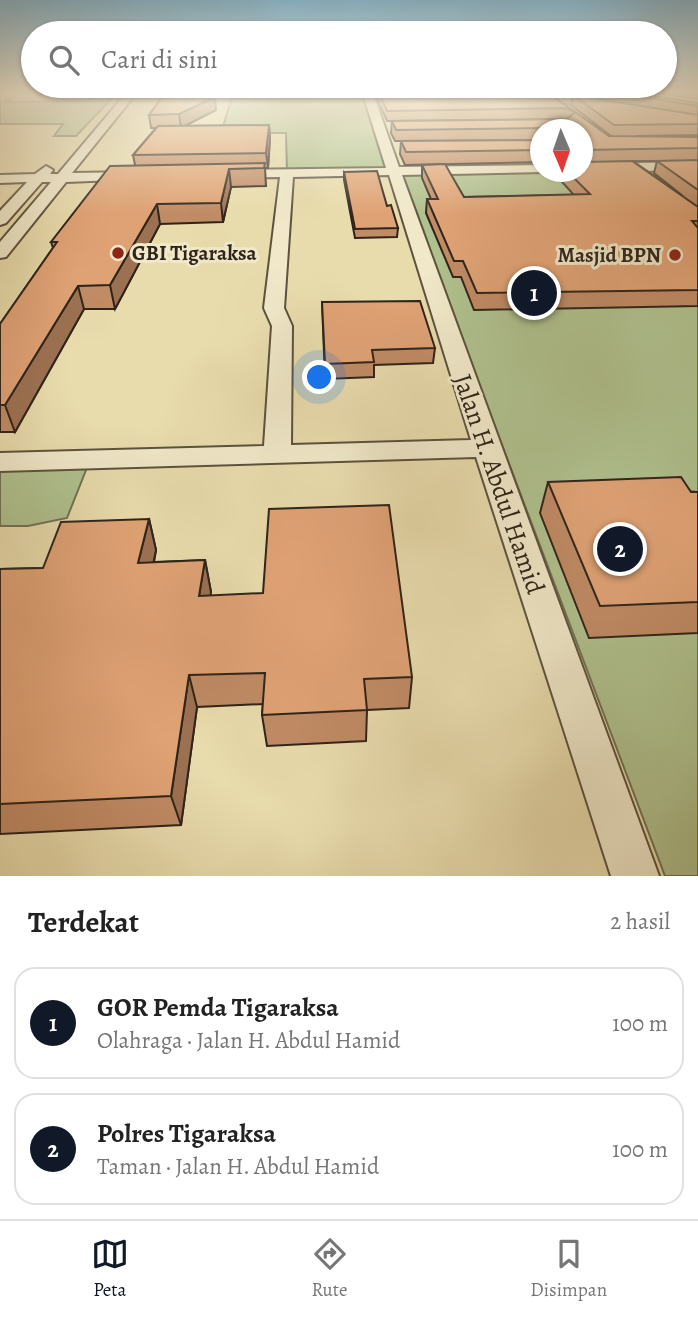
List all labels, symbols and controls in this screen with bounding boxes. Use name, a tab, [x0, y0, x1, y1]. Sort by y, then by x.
search box	[21, 21, 677, 98]
icon: search	[45, 41, 83, 79]
text: Cari di sini	[101, 42, 218, 77]
north arrow	[530, 119, 593, 182]
place label: GBI Tigaraksa	[132, 239, 258, 267]
place label: Masjid BPN	[557, 241, 661, 269]
marker: GBI Tigaraksa	[110, 245, 126, 261]
marker: Masjid BPN	[667, 247, 683, 263]
pin: 1	[511, 267, 557, 319]
your location	[302, 360, 336, 394]
street label: Jalan H. Abdul Hamid	[445, 369, 553, 599]
pin: 2	[597, 523, 643, 575]
text: Terdekat	[28, 902, 139, 942]
text: 2 hasil	[610, 906, 670, 937]
text: GOR Pemda Tigaraksa	[97, 990, 339, 1025]
text: 1	[49, 1008, 57, 1039]
text: 100 m	[612, 1008, 668, 1039]
text: Olahraga · Jalan H. Abdul Hamid	[97, 1025, 400, 1056]
text: Polres Tigaraksa	[97, 1116, 276, 1151]
text: 2	[47, 1134, 59, 1165]
text: 100 m	[612, 1134, 668, 1165]
text: Taman · Jalan H. Abdul Hamid	[97, 1151, 379, 1182]
tab: Peta	[91, 1235, 129, 1303]
tab: Rute	[311, 1235, 349, 1303]
tab: Disimpan	[530, 1235, 607, 1303]

